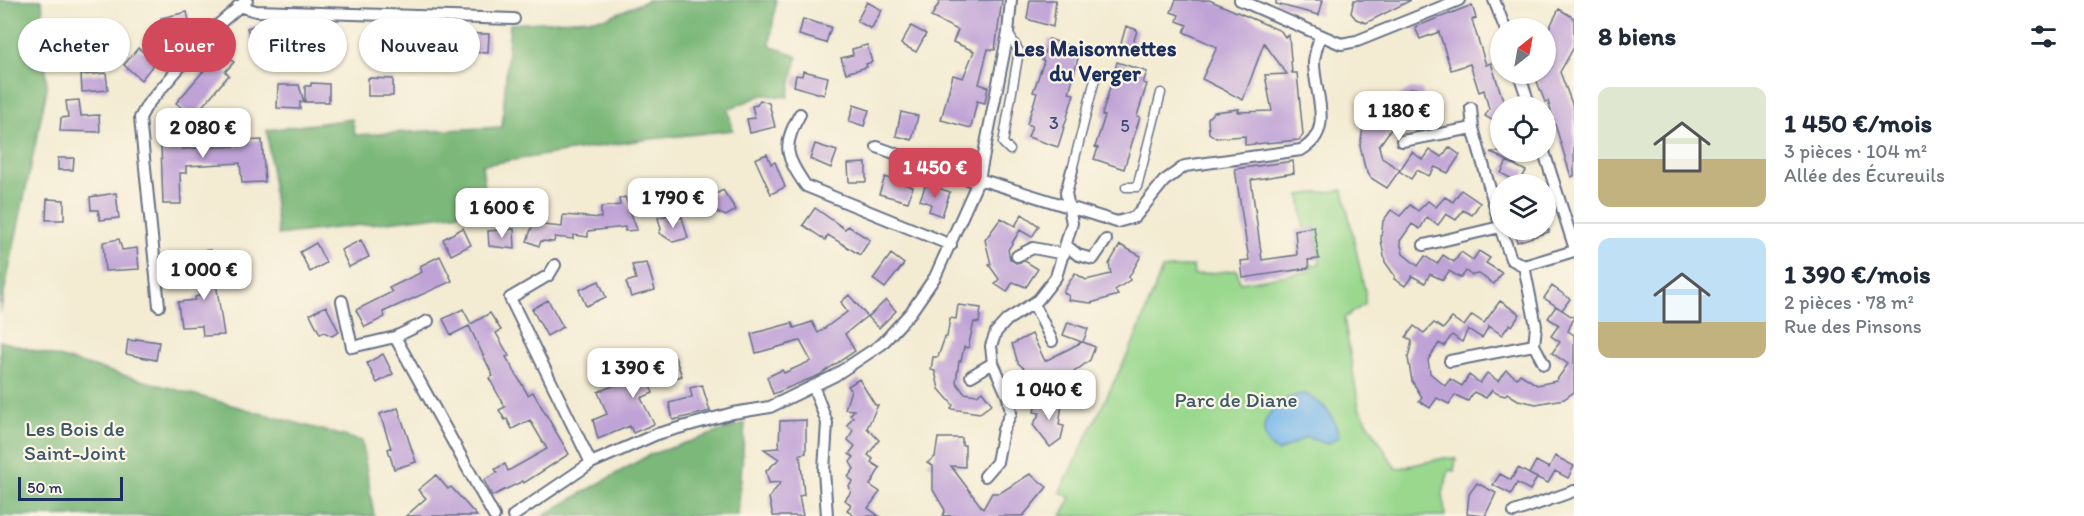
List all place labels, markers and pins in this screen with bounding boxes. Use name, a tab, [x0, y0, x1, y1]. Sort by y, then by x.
pin: 1 180 €	[1344, 91, 1454, 142]
pin: 2 080 €	[148, 108, 258, 159]
pin: 1 450 €	[880, 148, 990, 199]
pin: 1 790 €	[618, 178, 728, 229]
pin: 1 600 €	[447, 188, 557, 239]
pin: 1 000 €	[149, 250, 259, 301]
pin: 1 390 €	[578, 348, 688, 399]
pin: 1 040 €	[994, 370, 1104, 421]

